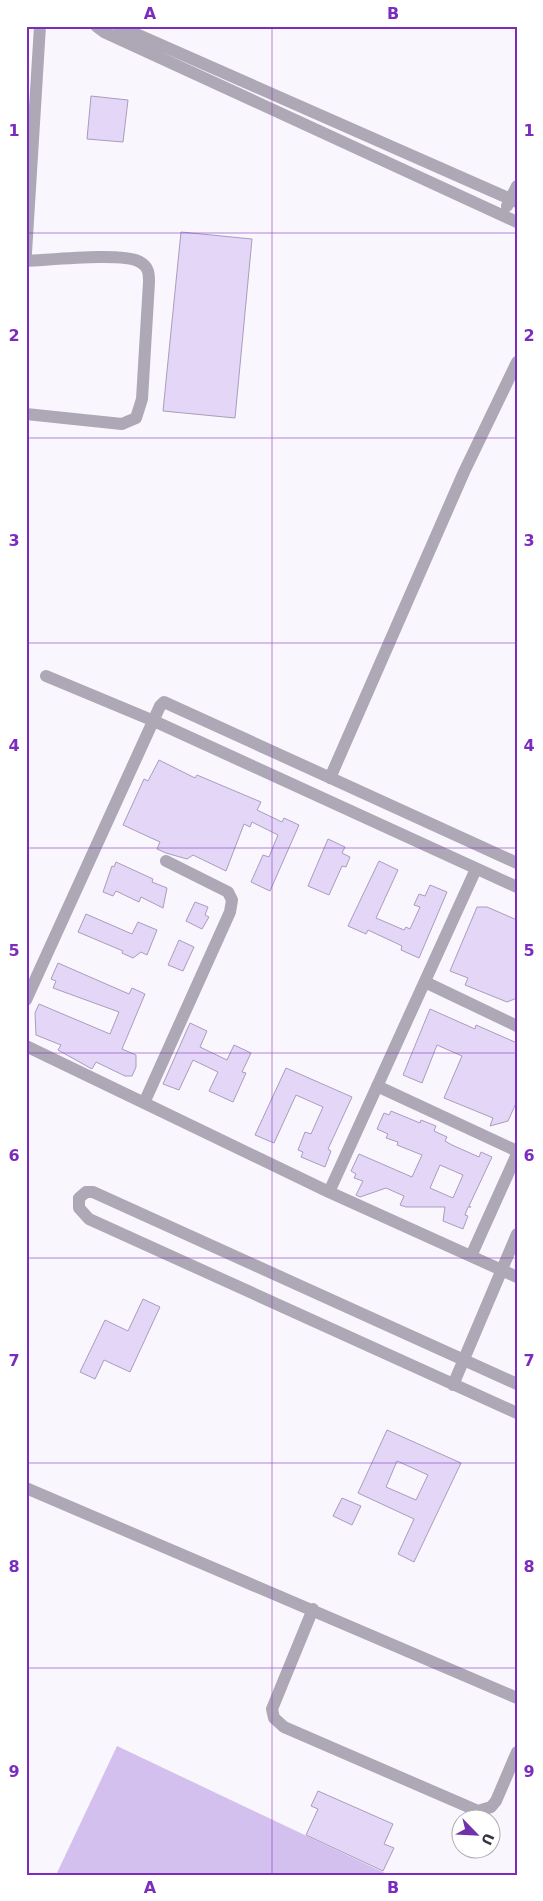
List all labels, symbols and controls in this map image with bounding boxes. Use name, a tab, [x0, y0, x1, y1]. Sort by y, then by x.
text: A	[144, 4, 157, 23]
text: B	[387, 4, 399, 23]
text: 1	[8, 121, 20, 140]
text: 1	[523, 121, 535, 140]
text: 2	[8, 326, 20, 345]
text: 2	[523, 326, 535, 345]
text: 3	[8, 531, 20, 550]
text: 3	[523, 531, 535, 550]
text: 4	[8, 736, 20, 755]
text: 4	[523, 736, 535, 755]
text: 5	[8, 941, 20, 960]
text: 5	[523, 941, 535, 960]
text: 6	[8, 1146, 20, 1165]
text: 6	[523, 1146, 535, 1165]
text: 7	[8, 1351, 20, 1370]
text: 7	[523, 1351, 535, 1370]
text: 8	[8, 1557, 20, 1576]
text: 8	[523, 1557, 535, 1576]
text: 9	[8, 1762, 20, 1781]
text: 9	[523, 1762, 535, 1781]
north arrow	[450, 1808, 500, 1858]
text: U	[478, 1831, 497, 1848]
text: A	[144, 1878, 157, 1897]
text: B	[387, 1878, 399, 1897]

